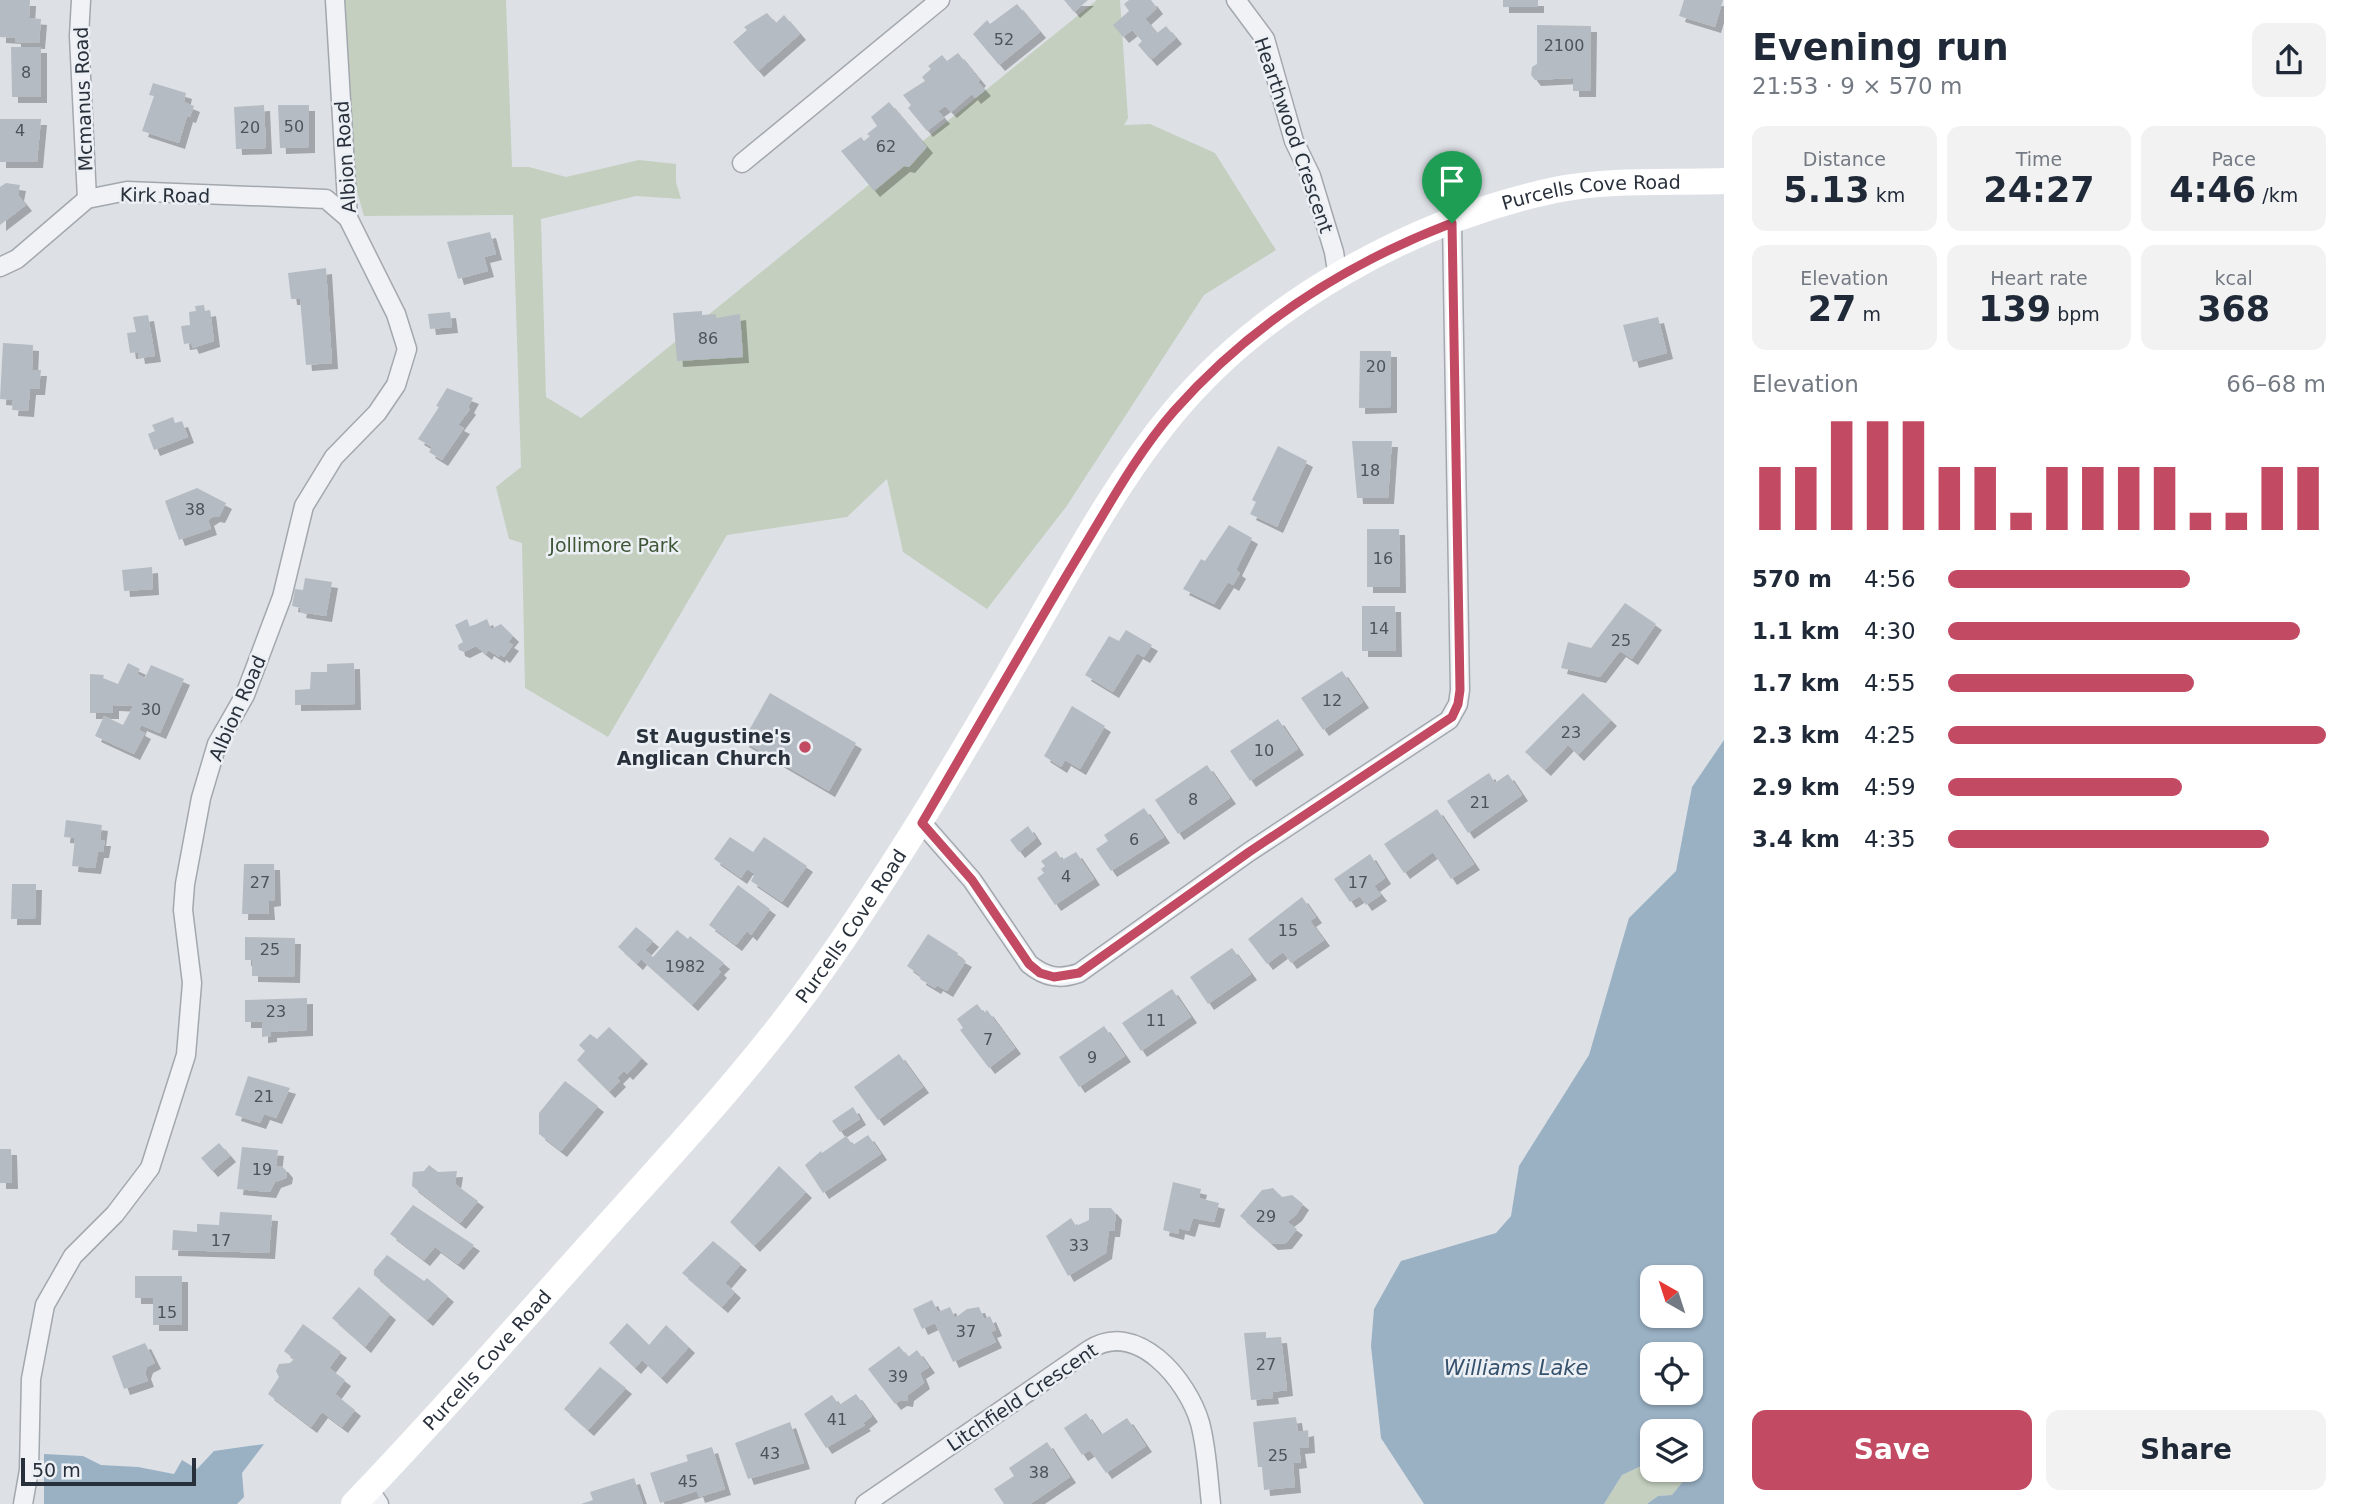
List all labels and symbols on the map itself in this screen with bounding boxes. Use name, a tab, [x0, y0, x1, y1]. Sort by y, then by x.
street label: Mcmanus Road	[69, 26, 97, 172]
house number: 52	[994, 30, 1014, 49]
street label: Hearthwood Crescent	[1250, 34, 1338, 236]
house number: 2100	[1544, 36, 1584, 55]
house number: 8	[21, 63, 31, 82]
street label: Albion Road	[330, 100, 360, 214]
house number: 50	[284, 117, 304, 136]
house number: 20	[240, 118, 260, 137]
house number: 4	[15, 121, 25, 140]
house number: 62	[876, 137, 896, 156]
pin	[1422, 151, 1482, 223]
street label: Purcells Cove Road	[1499, 171, 1681, 214]
street label: Kirk Road	[120, 183, 210, 207]
house number: 86	[698, 329, 718, 348]
house number: 20	[1366, 357, 1386, 376]
house number: 18	[1360, 461, 1380, 480]
house number: 38	[185, 500, 205, 519]
park label: Jollimore Park	[548, 534, 679, 556]
house number: 16	[1373, 549, 1393, 568]
house number: 14	[1369, 619, 1389, 638]
house number: 25	[1611, 631, 1631, 650]
street label: Albion Road	[204, 652, 270, 764]
house number: 12	[1322, 691, 1342, 710]
house number: 30	[141, 700, 161, 719]
house number: 23	[1561, 723, 1581, 742]
place label: St Augustine's Anglican Church	[617, 725, 791, 769]
marker: St Augustine's Anglican Church	[797, 739, 813, 755]
house number: 10	[1254, 741, 1274, 760]
house number: 8	[1188, 790, 1198, 809]
house number: 21	[1470, 793, 1490, 812]
house number: 6	[1129, 830, 1139, 849]
street label: Purcells Cove Road	[791, 845, 911, 1007]
house number: 4	[1061, 867, 1071, 886]
house number: 27	[250, 873, 270, 892]
house number: 17	[1348, 873, 1368, 892]
house number: 15	[1278, 921, 1298, 940]
house number: 25	[260, 940, 280, 959]
house number: 1982	[665, 957, 705, 976]
house number: 23	[266, 1002, 286, 1021]
house number: 11	[1146, 1011, 1166, 1030]
house number: 7	[983, 1030, 993, 1049]
house number: 9	[1087, 1048, 1097, 1067]
house number: 21	[254, 1087, 274, 1106]
house number: 19	[252, 1160, 272, 1179]
house number: 29	[1256, 1207, 1276, 1226]
house number: 17	[211, 1231, 231, 1250]
house number: 33	[1069, 1236, 1089, 1255]
north arrow	[1640, 1265, 1703, 1328]
street label: Purcells Cove Road	[418, 1285, 555, 1434]
house number: 15	[157, 1303, 177, 1322]
house number: 37	[956, 1322, 976, 1341]
street label: Litchfield Crescent	[943, 1338, 1101, 1456]
house number: 27	[1256, 1355, 1276, 1374]
water label: Williams Lake	[1444, 1356, 1588, 1380]
house number: 39	[888, 1367, 908, 1386]
house number: 41	[827, 1410, 847, 1429]
house number: 43	[760, 1444, 780, 1463]
house number: 25	[1268, 1446, 1288, 1465]
scale bar	[21, 1455, 196, 1487]
house number: 38	[1029, 1463, 1049, 1482]
house number: 45	[678, 1472, 698, 1491]

